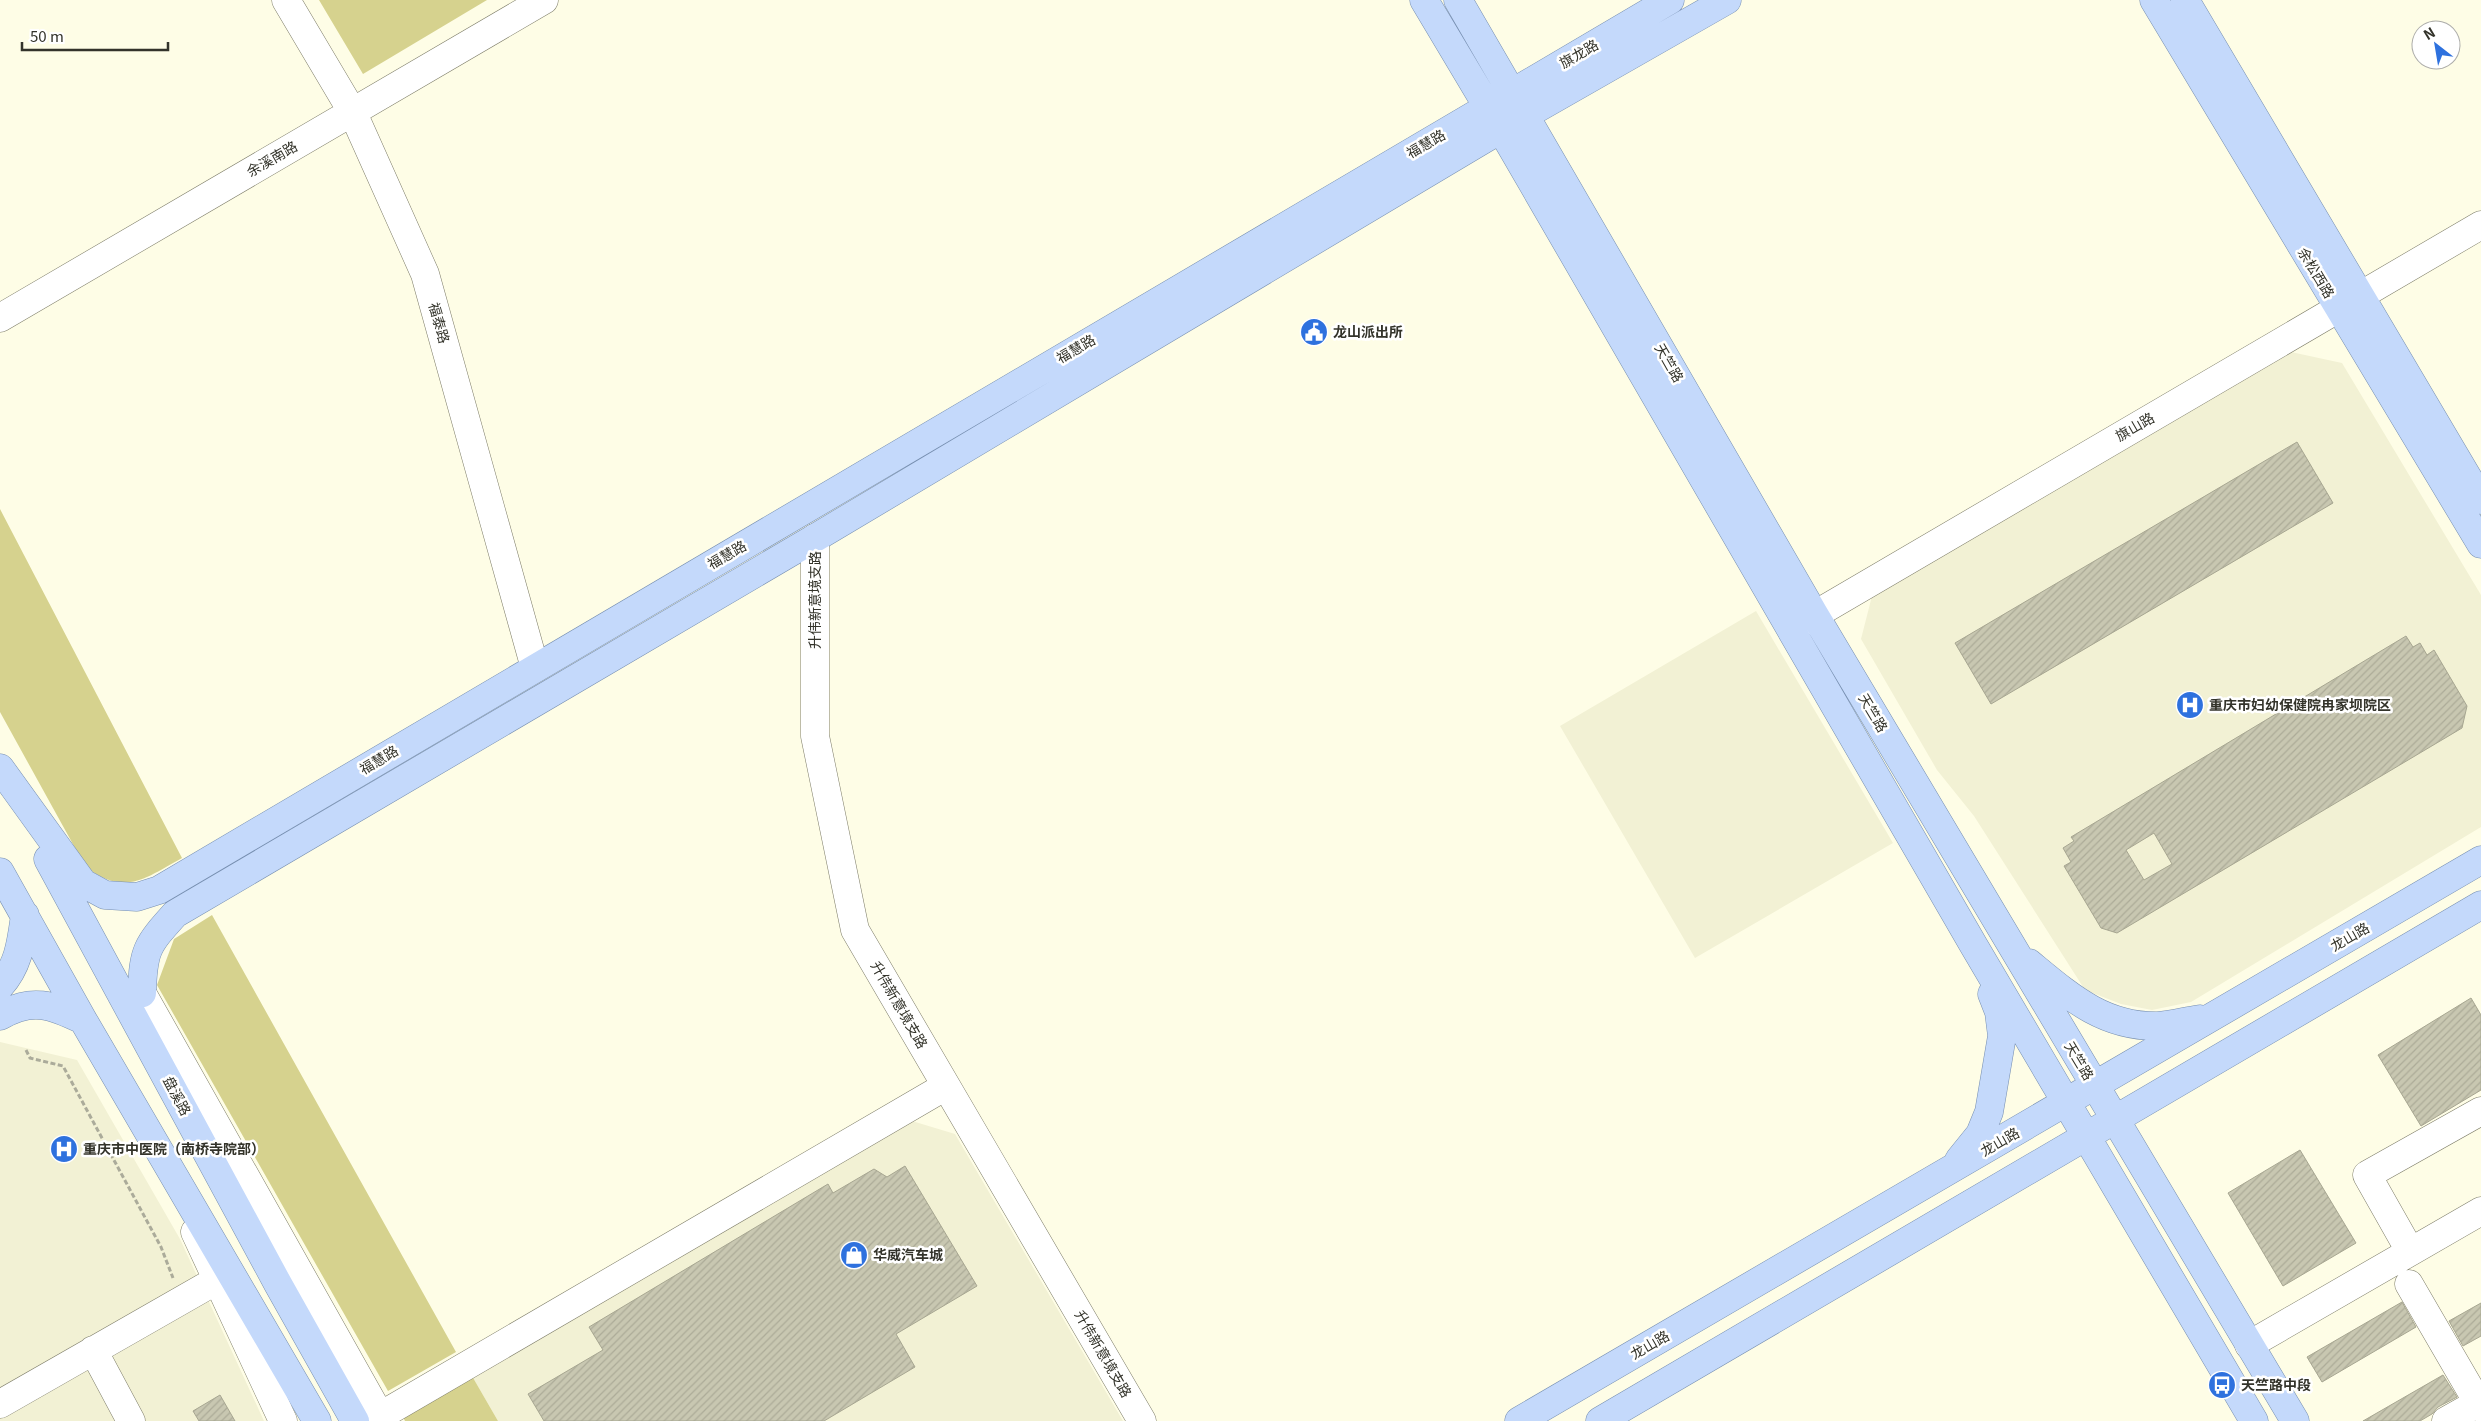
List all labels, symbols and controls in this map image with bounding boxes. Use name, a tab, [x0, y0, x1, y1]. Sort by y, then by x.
scale bar	[22, 20, 169, 52]
north arrow	[2411, 20, 2461, 70]
text: N	[2419, 22, 2438, 44]
text: 50 m	[30, 25, 64, 46]
street label: 旗龙路	[1555, 34, 1602, 72]
street label: 福慧路	[1402, 124, 1449, 162]
street label: 余溪南路	[242, 135, 301, 181]
street label: 余松西路	[2294, 243, 2340, 302]
street label: 福泰路	[425, 300, 455, 346]
public building icon: 龙山派出所	[1299, 317, 1329, 347]
place label: 龙山派出所	[1333, 321, 1403, 341]
street label: 福慧路	[1052, 329, 1099, 367]
street label: 天竺路	[1651, 339, 1689, 386]
street label: 旗山路	[2111, 407, 2158, 445]
street label: 福慧路	[703, 535, 750, 573]
street label: 升伟新意境支路	[804, 551, 824, 649]
street label: 天竺路	[1854, 689, 1893, 736]
hospital icon: 重庆市妇幼保健院冉家坝院区	[2175, 690, 2205, 720]
place label: 重庆市妇幼保健院冉家坝院区	[2209, 694, 2391, 714]
street label: 福慧路	[355, 740, 402, 779]
street label: 龙山路	[2326, 917, 2373, 955]
street label: 升伟新意境支路	[867, 957, 933, 1052]
street label: 天竺路	[2060, 1037, 2099, 1084]
street label: 盘溪路	[159, 1072, 197, 1119]
street label: 龙山路	[1976, 1122, 2023, 1160]
hospital icon: 重庆市中医院（南桥寺院部）	[49, 1134, 79, 1164]
place label: 重庆市中医院（南桥寺院部）	[83, 1138, 265, 1158]
shop icon: 华威汽车城	[839, 1240, 869, 1270]
place label: 华威汽车城	[873, 1244, 943, 1264]
street label: 升伟新意境支路	[1071, 1306, 1137, 1401]
street label: 龙山路	[1626, 1325, 1673, 1363]
bus stop icon: 天竺路中段	[2207, 1370, 2237, 1400]
place label: 天竺路中段	[2241, 1374, 2311, 1394]

